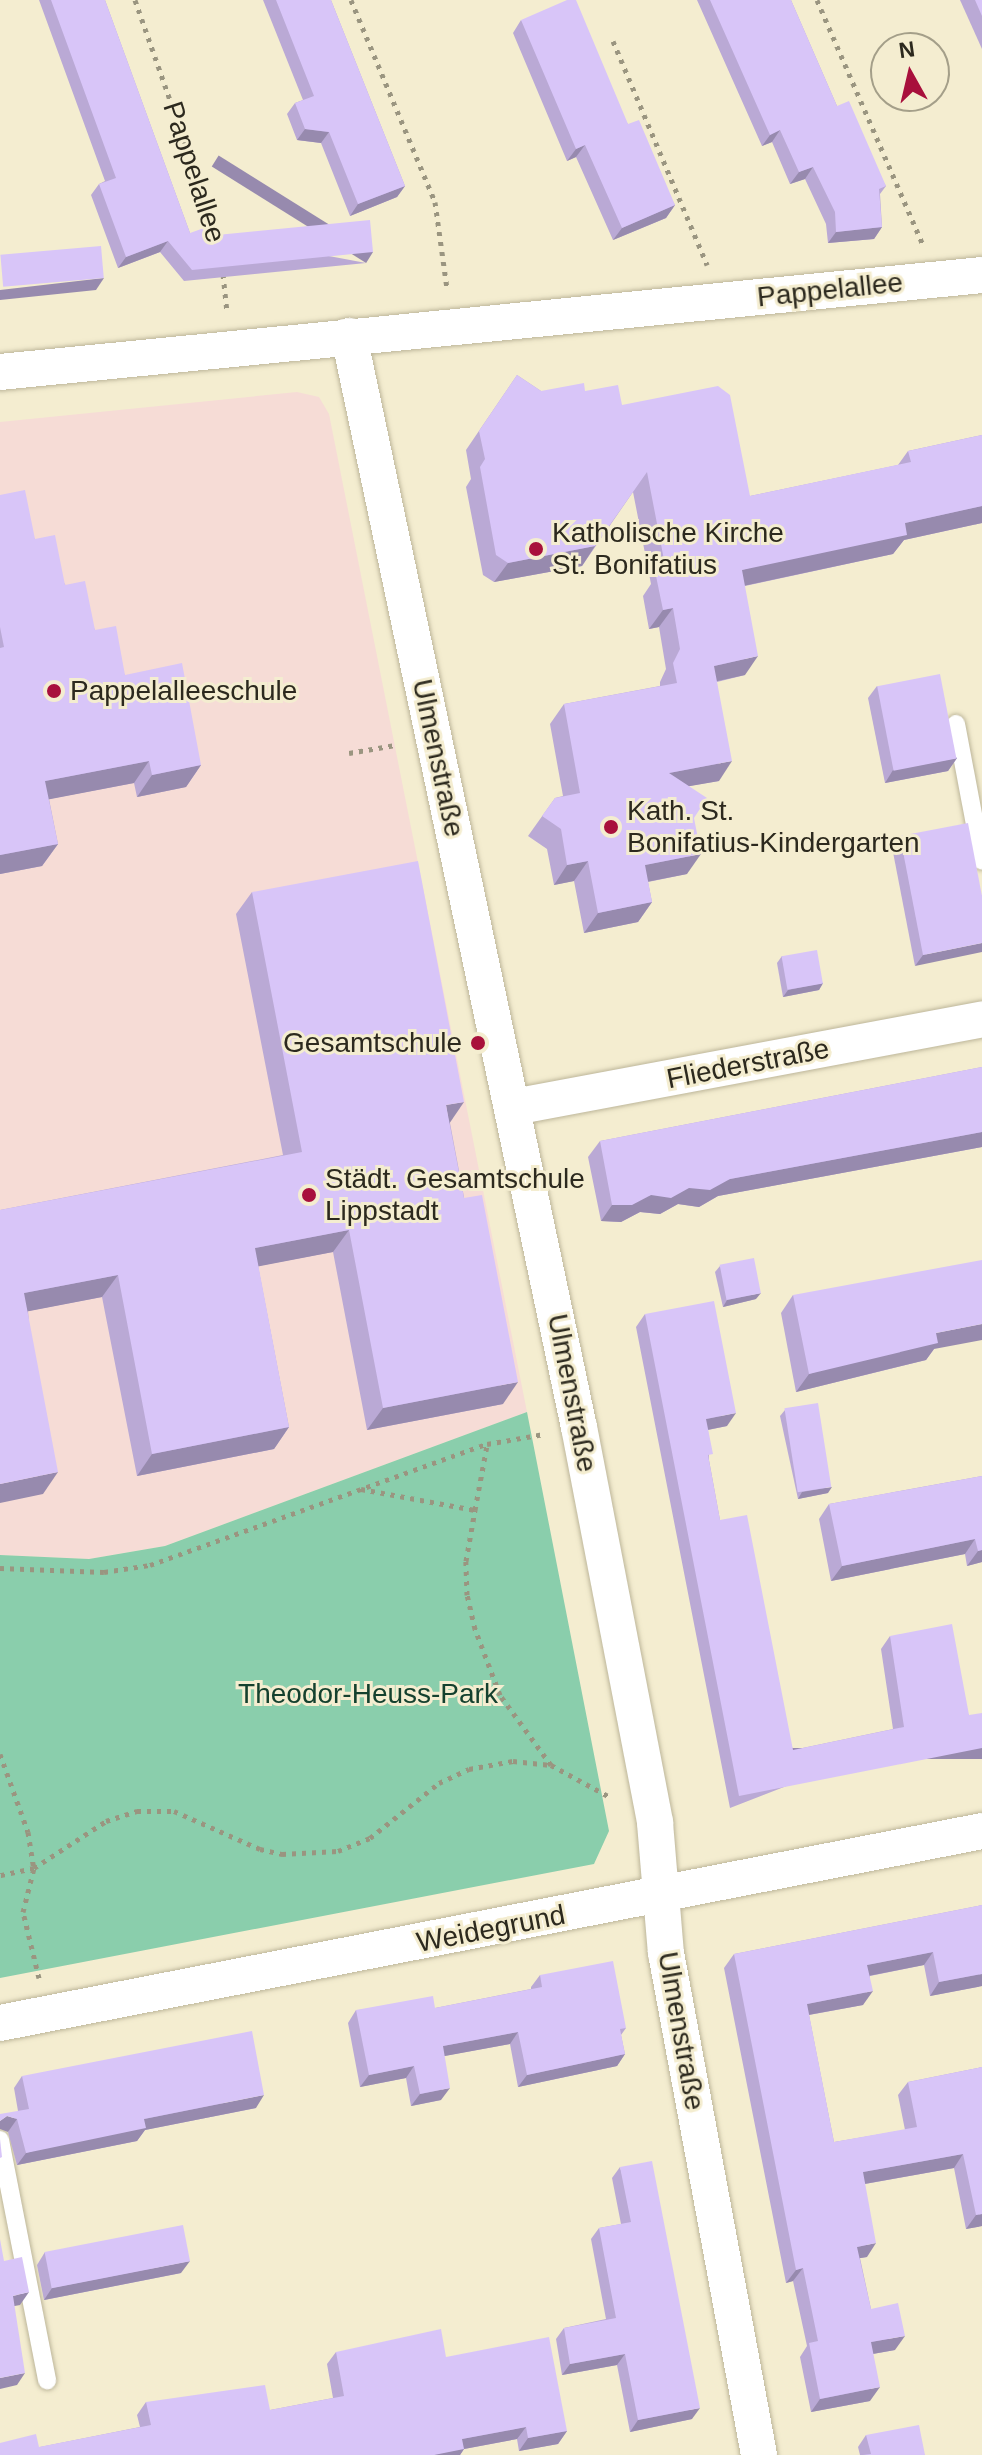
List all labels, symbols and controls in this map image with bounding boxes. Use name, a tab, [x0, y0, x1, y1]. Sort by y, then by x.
north arrow	[870, 32, 950, 112]
text: N	[897, 36, 916, 63]
street label: Pappelallee	[155, 97, 233, 247]
street label: Pappelallee	[755, 266, 905, 314]
place label: Katholische Kirche St. Bonifatius	[552, 516, 784, 582]
marker: Katholische Kirche St. Bonifatius	[527, 540, 545, 558]
place label: Pappelalleeschule	[70, 674, 297, 708]
street label: Ulmenstraße	[405, 676, 471, 840]
marker: Pappelalleeschule	[45, 682, 63, 700]
place label: Kath. St. Bonifatius-Kindergarten	[627, 794, 920, 860]
marker: Kath. St. Bonifatius-Kindergarten	[602, 818, 620, 836]
place label: Gesamtschule	[283, 1026, 462, 1060]
street label: Fliederstraße	[664, 1032, 832, 1096]
marker: Gesamtschule	[469, 1034, 487, 1052]
place label: Städt. Gesamtschule Lippstadt	[325, 1162, 585, 1228]
marker: Städt. Gesamtschule Lippstadt	[300, 1186, 318, 1204]
street label: Ulmenstraße	[540, 1311, 604, 1475]
park label: Theodor-Heuss-Park	[238, 1677, 498, 1711]
street label: Weidegrund	[414, 1898, 568, 1960]
street label: Ulmenstraße	[651, 1949, 711, 2113]

